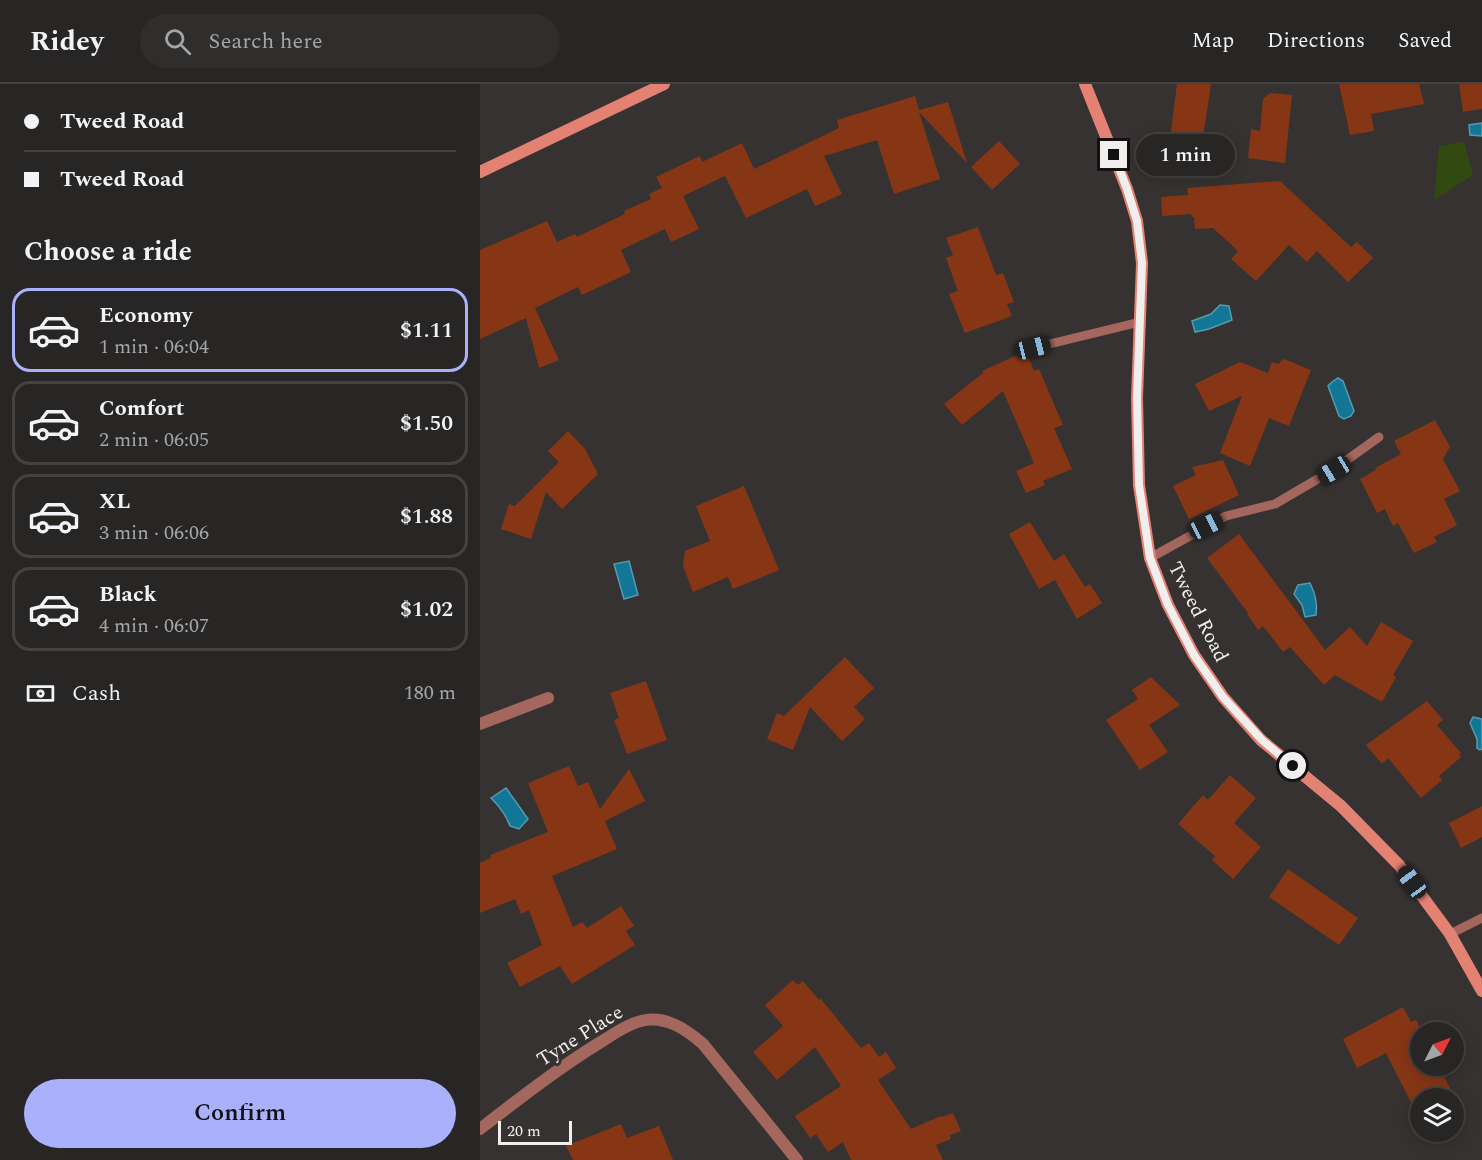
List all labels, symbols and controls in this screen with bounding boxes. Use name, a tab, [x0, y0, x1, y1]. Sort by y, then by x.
search box	[140, 14, 560, 68]
text: Ridey	[30, 20, 104, 63]
icon: search	[161, 25, 194, 58]
text: Search here	[209, 25, 323, 58]
text: Map	[1192, 25, 1234, 57]
text: Directions	[1267, 25, 1365, 57]
text: Saved	[1398, 25, 1452, 57]
text: Tweed Road	[60, 105, 184, 138]
callout: 1 min	[1135, 134, 1234, 176]
text: 1 min	[1160, 140, 1211, 170]
route end	[1100, 141, 1127, 168]
text: Tweed Road	[60, 163, 184, 196]
text: Choose a ride	[24, 231, 192, 273]
text: Economy	[99, 299, 192, 332]
icon: car	[27, 303, 81, 357]
text: $1.11	[400, 314, 453, 347]
text: 1 min · 06:04	[99, 332, 209, 362]
car	[1013, 335, 1053, 361]
text: Comfort	[99, 392, 184, 425]
icon: car	[27, 396, 81, 450]
text: $1.50	[400, 407, 453, 440]
text: 2 min · 06:05	[99, 425, 209, 455]
car	[1314, 453, 1354, 487]
text: XL	[99, 485, 130, 518]
icon: car	[27, 489, 81, 543]
text: $1.88	[400, 500, 453, 533]
car	[1186, 510, 1226, 542]
text: 3 min · 06:06	[99, 518, 209, 548]
street label: Tweed Road	[1160, 557, 1236, 667]
text: Black	[99, 578, 157, 611]
icon: car	[27, 582, 81, 636]
text: $1.02	[400, 593, 453, 626]
text: 4 min · 06:07	[99, 611, 209, 641]
icon: cash	[24, 677, 57, 710]
text: Cash	[72, 677, 121, 710]
text: 180 m	[404, 678, 456, 708]
route start	[1279, 752, 1306, 779]
car	[1394, 862, 1430, 902]
street label: Tyne Place	[531, 998, 629, 1074]
north arrow	[1410, 1022, 1464, 1076]
map controls	[1410, 1022, 1464, 1142]
button: Confirm	[24, 1079, 456, 1148]
button: layers	[1410, 1088, 1464, 1142]
scale bar	[498, 1118, 572, 1146]
text: 20 m	[507, 1119, 541, 1143]

